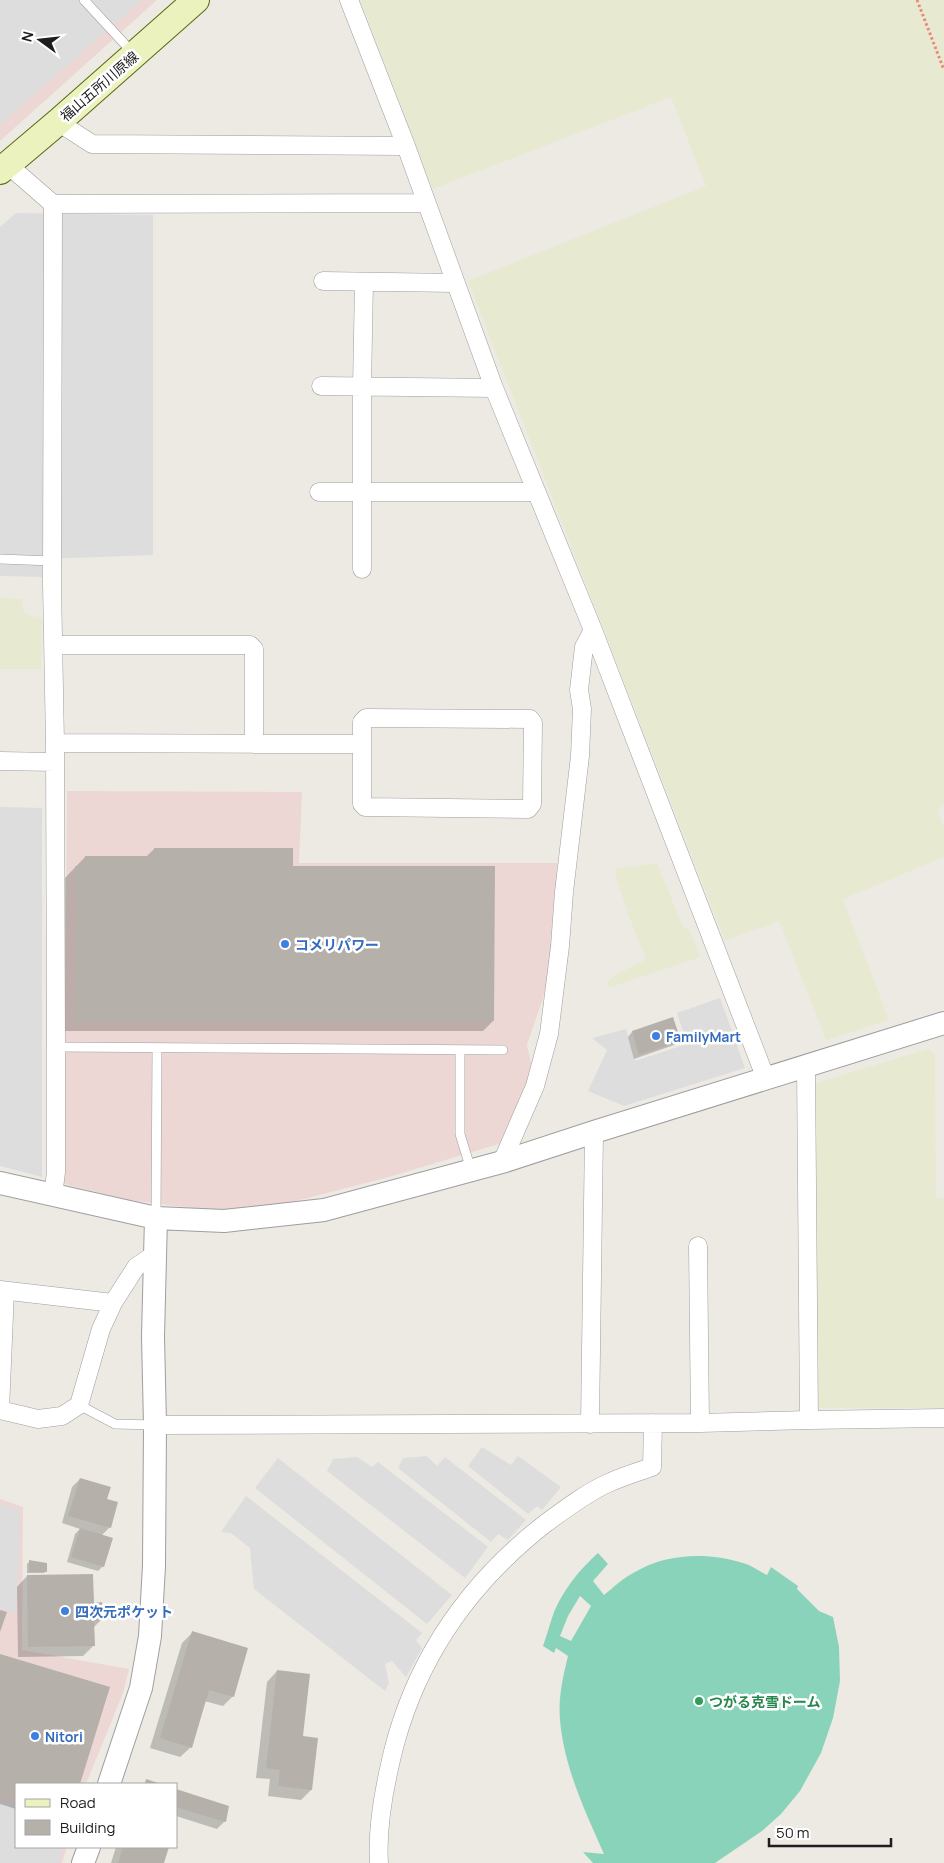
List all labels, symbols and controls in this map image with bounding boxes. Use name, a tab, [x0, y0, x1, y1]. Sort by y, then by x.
north arrow	[15, 15, 65, 65]
text: N	[16, 29, 37, 44]
street label: 福山五所川原線	[56, 47, 142, 125]
place label: コメリパワー	[295, 935, 379, 954]
marker: コメリパワー	[279, 938, 291, 950]
place label: FamilyMart	[666, 1027, 741, 1046]
marker: FamilyMart	[650, 1030, 662, 1042]
place label: 四次元ポケット	[75, 1602, 173, 1621]
marker: 四次元ポケット	[59, 1605, 71, 1617]
place label: つがる克雪ドーム	[709, 1692, 821, 1711]
marker: つがる克雪ドーム	[693, 1695, 705, 1707]
place label: Nitori	[45, 1727, 83, 1746]
marker: Nitori	[29, 1730, 41, 1742]
legend	[15, 1783, 178, 1848]
text: Road	[60, 1792, 96, 1813]
scale bar	[769, 1816, 892, 1848]
text: Building	[60, 1817, 115, 1838]
text: 50 m	[776, 1822, 810, 1843]

